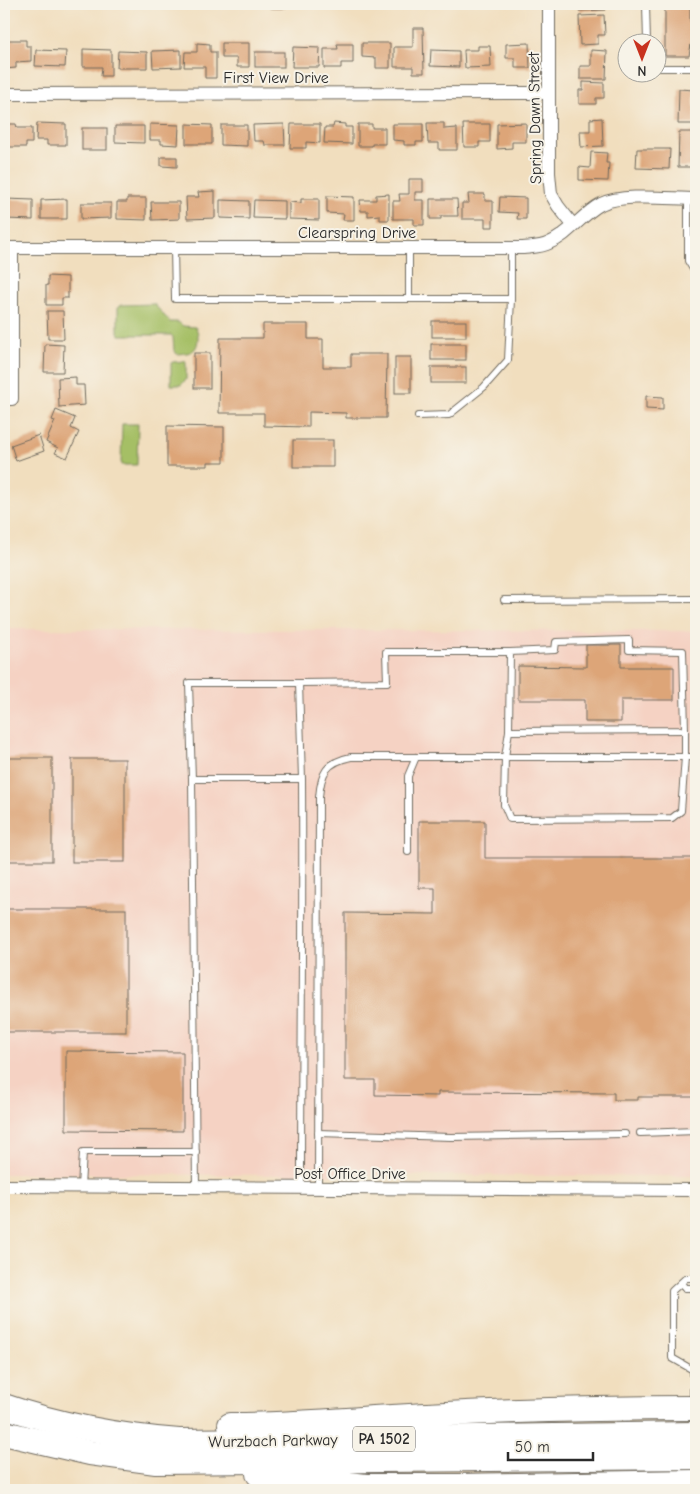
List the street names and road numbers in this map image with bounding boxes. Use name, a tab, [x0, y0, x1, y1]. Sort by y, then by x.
street label: Spring Dawn Street	[525, 51, 545, 184]
street label: First View Drive	[223, 69, 329, 87]
street label: Clearspring Drive	[298, 224, 416, 242]
street label: Post Office Drive	[294, 1165, 406, 1183]
road number: PA 1502	[353, 1426, 415, 1452]
street label: Wurzbach Parkway	[208, 1431, 339, 1451]

